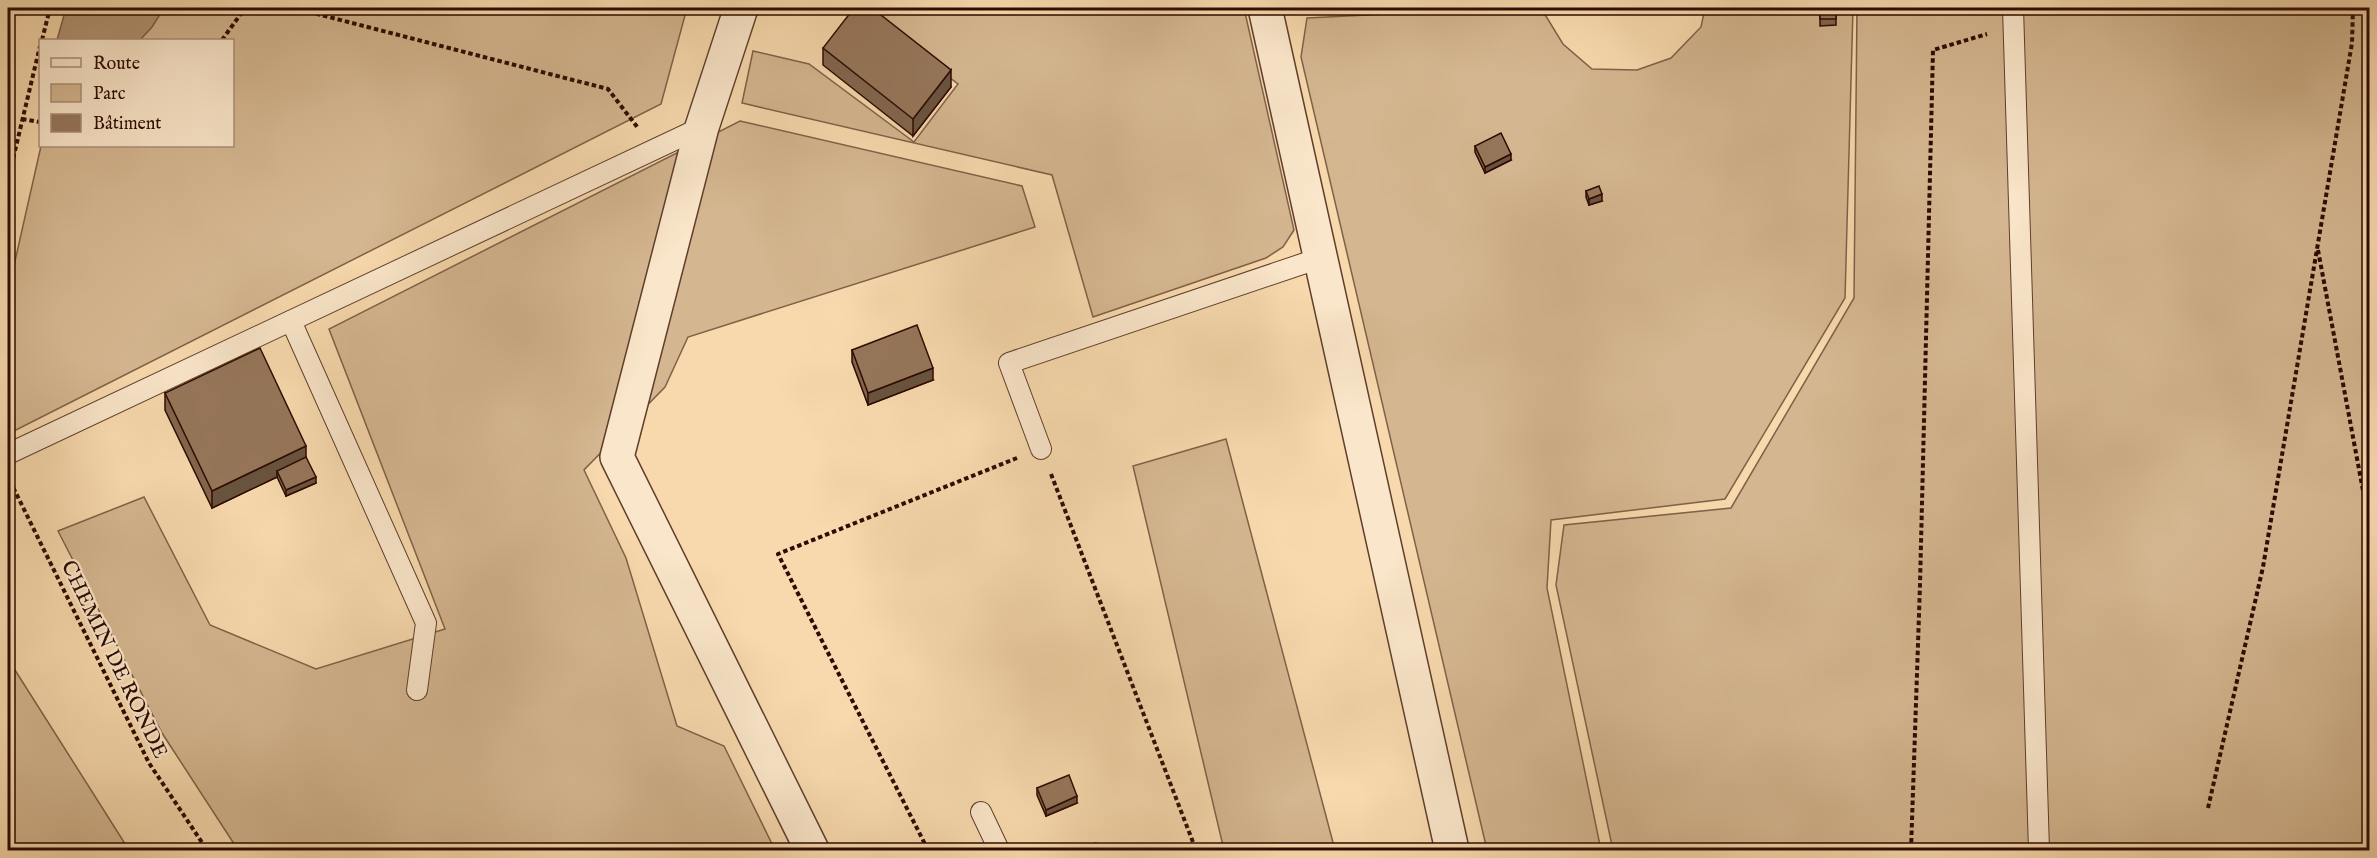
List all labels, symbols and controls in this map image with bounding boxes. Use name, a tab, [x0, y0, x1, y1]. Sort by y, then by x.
legend	[39, 39, 234, 147]
text: Route	[93, 53, 140, 76]
text: Parc	[93, 83, 126, 106]
text: Bâtiment	[93, 113, 162, 136]
street label: CHEMIN DE RONDE	[54, 556, 173, 763]

